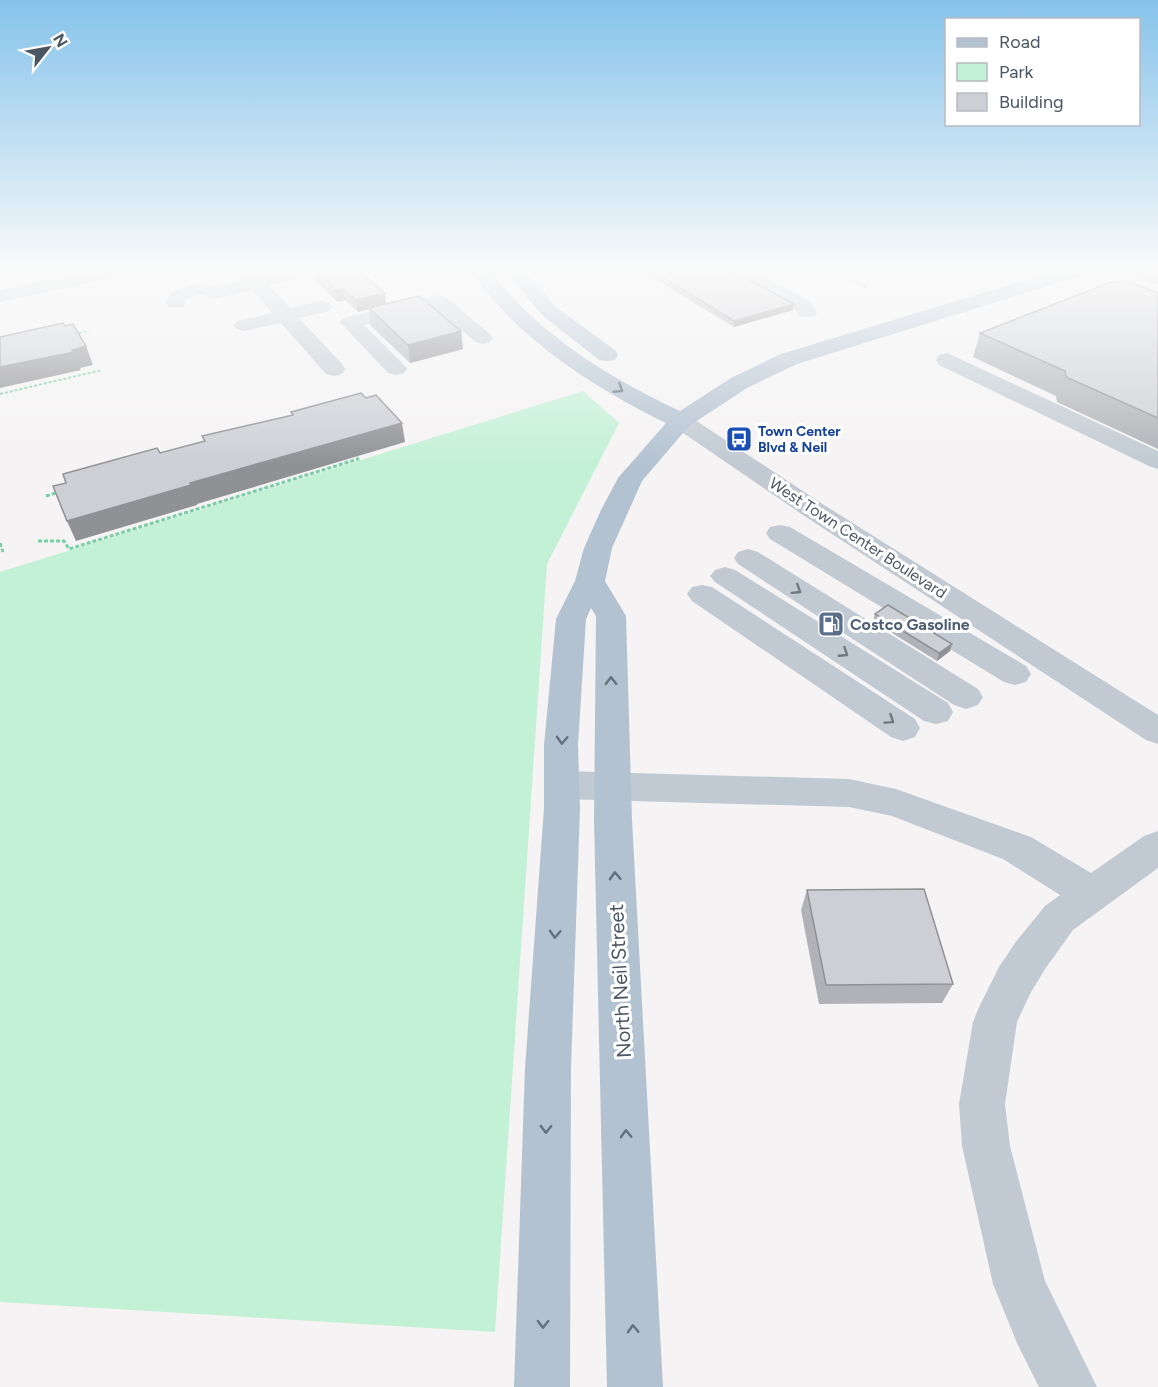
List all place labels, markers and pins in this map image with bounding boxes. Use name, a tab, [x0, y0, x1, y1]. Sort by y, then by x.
place label: Town Center Blvd & Neil	[758, 423, 841, 456]
bus stop icon: Town Center Blvd & Neil	[724, 424, 754, 454]
fuel station icon: Costco Gasoline	[816, 609, 846, 639]
place label: Costco Gasoline	[850, 615, 970, 634]

